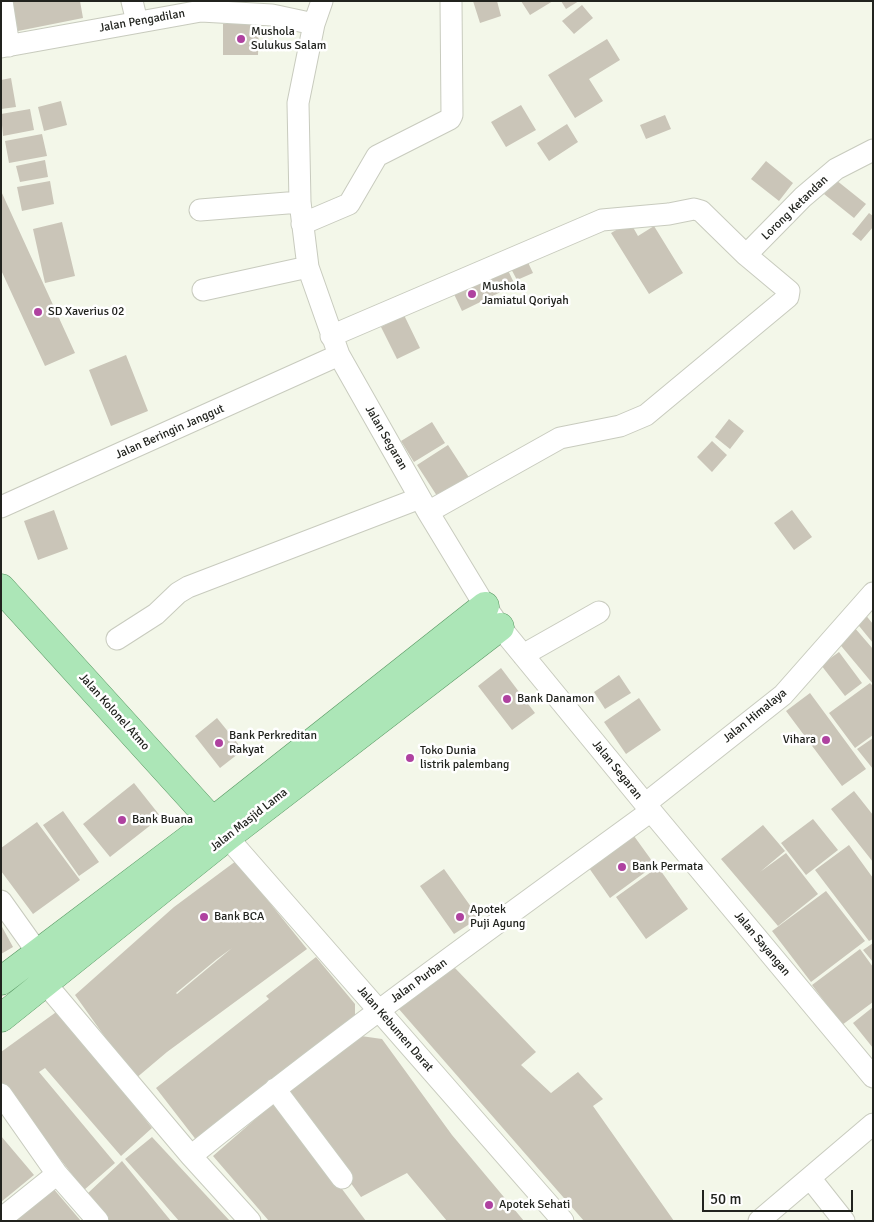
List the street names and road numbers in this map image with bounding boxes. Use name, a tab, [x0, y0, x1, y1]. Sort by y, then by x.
street label: Jalan Pengadilan	[98, 6, 186, 36]
street label: Lorong Ketandan	[759, 173, 831, 243]
street label: Jalan Beringin Janggut	[113, 402, 227, 462]
street label: Jalan Segaran	[362, 403, 410, 473]
street label: Jalan Kolonel Atmo	[76, 671, 152, 753]
street label: Jalan Himalaya	[720, 686, 790, 746]
street label: Jalan Segaran	[589, 737, 645, 803]
street label: Jalan Masjid Lama	[207, 785, 291, 855]
street label: Jalan Sayangan	[731, 909, 793, 979]
street label: Jalan Purban	[388, 956, 450, 1006]
street label: Jalan Kebumen Darat	[354, 983, 436, 1075]

